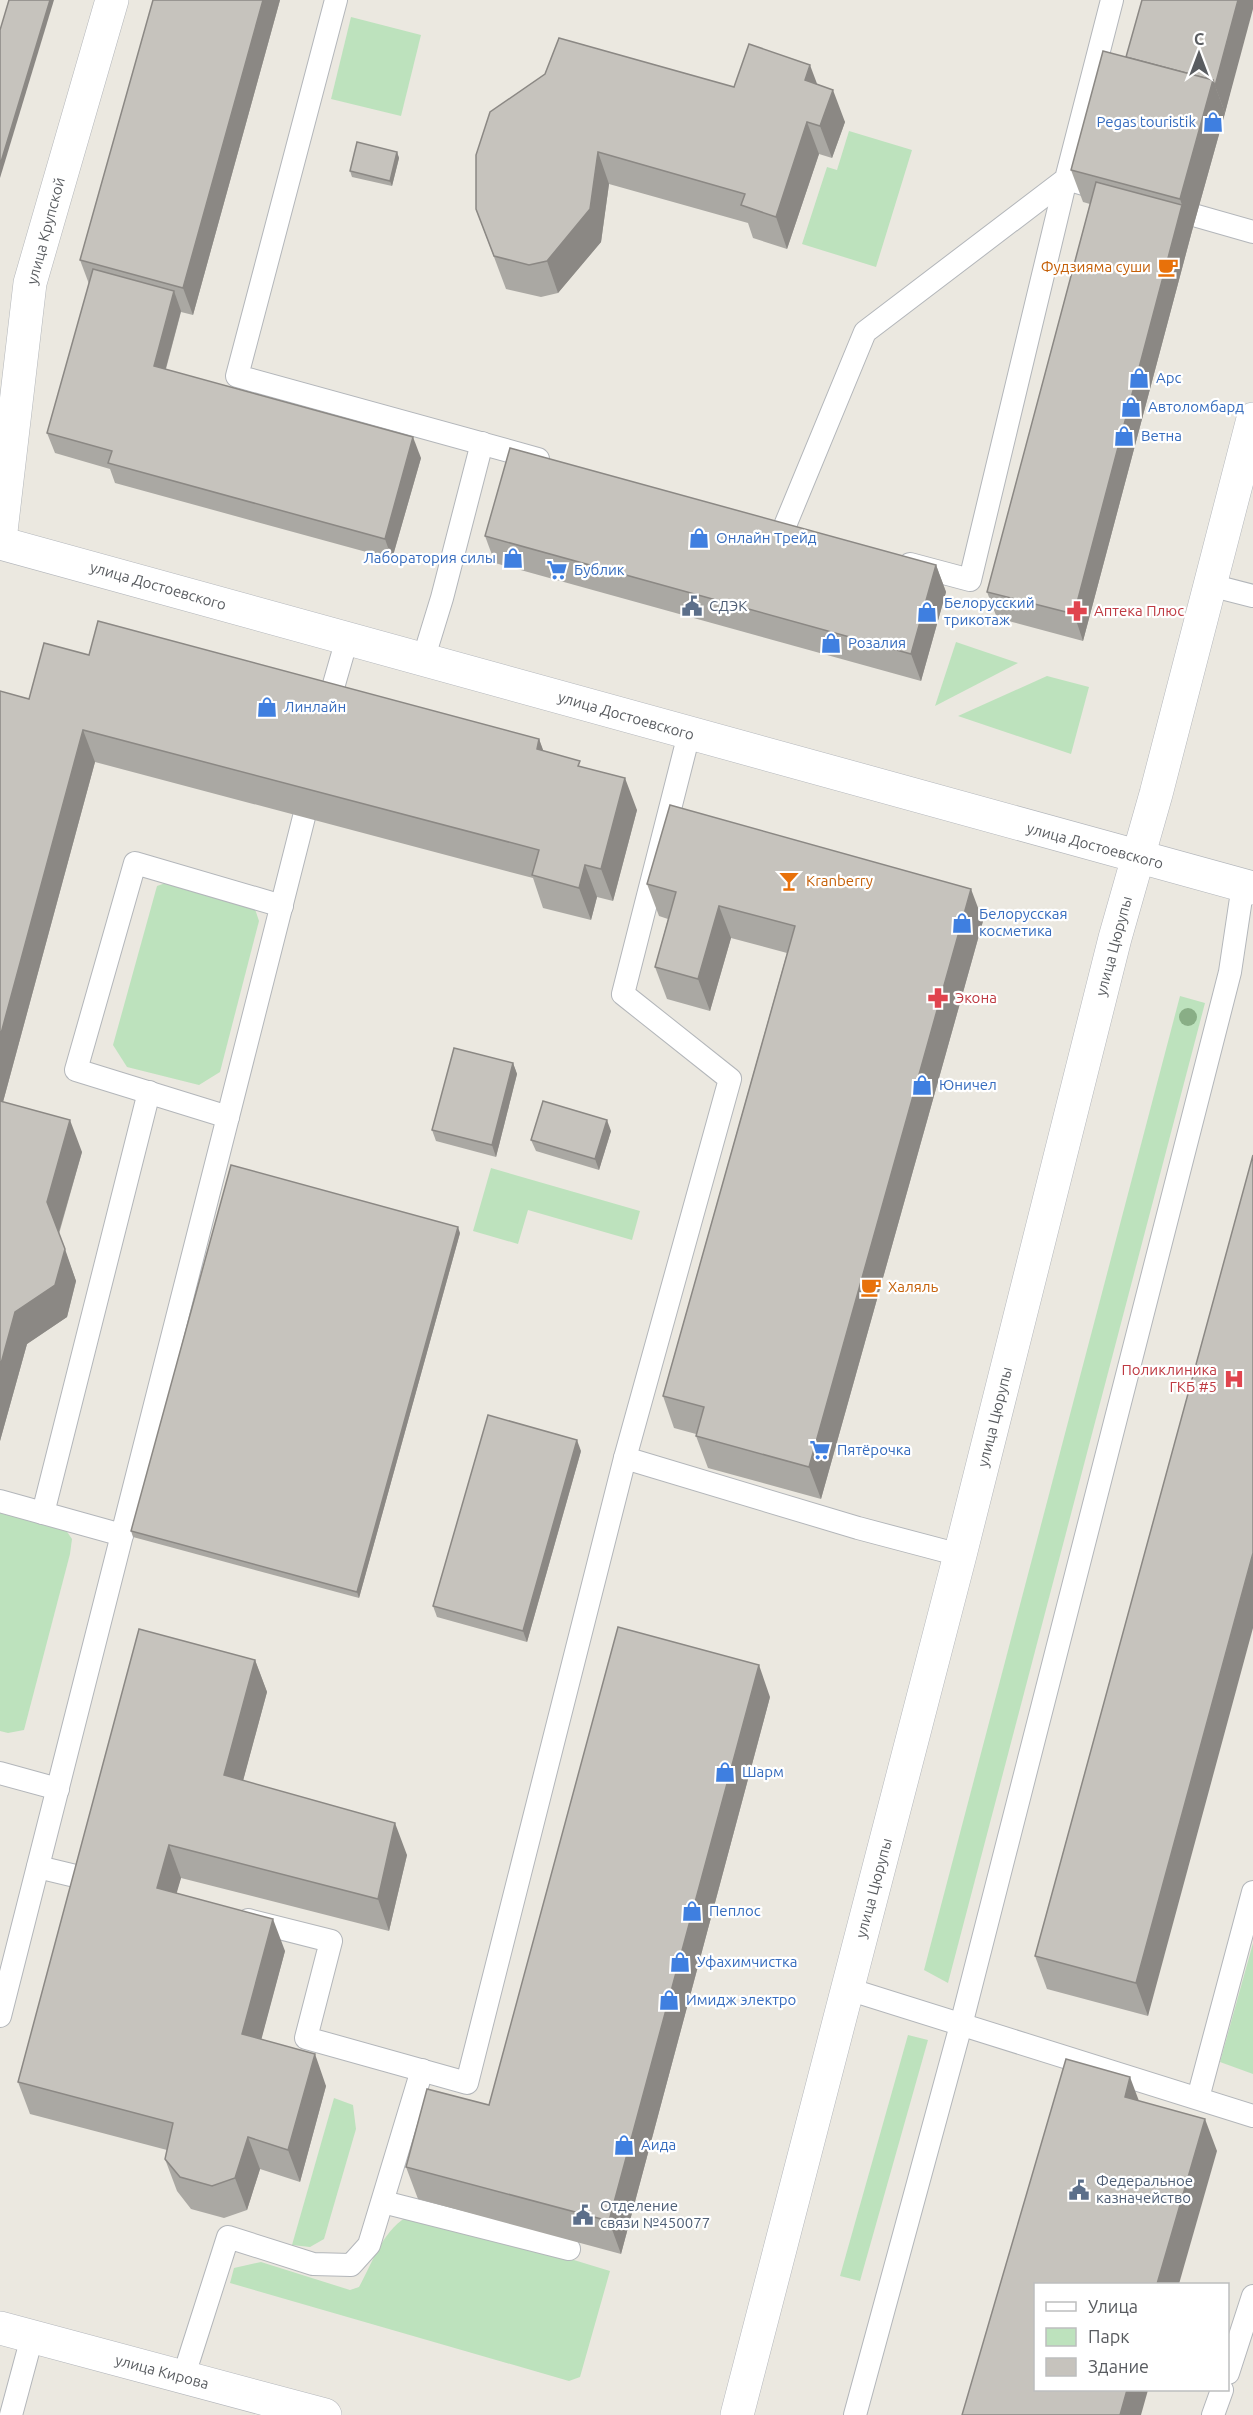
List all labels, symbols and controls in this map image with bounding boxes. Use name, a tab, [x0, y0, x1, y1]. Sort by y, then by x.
north arrow	[1169, 24, 1229, 84]
text: С	[1194, 30, 1204, 48]
shop icon: Pegas touristik	[1201, 110, 1225, 134]
place label: Pegas touristik	[1097, 113, 1196, 130]
street label: улица Крупской	[23, 175, 68, 286]
cafe icon: Фудзияма суши	[1156, 255, 1180, 279]
place label: Фудзияма суши	[1041, 258, 1151, 275]
shop icon: Арс	[1127, 366, 1151, 390]
place label: Арс	[1156, 369, 1182, 386]
shop icon: Автоломбард	[1119, 395, 1143, 419]
place label: Автоломбард	[1148, 398, 1244, 415]
shop icon: Ветна	[1112, 424, 1136, 448]
place label: Ветна	[1141, 427, 1182, 444]
shop icon: Онлайн Трейд	[687, 526, 711, 550]
place label: Онлайн Трейд	[716, 529, 817, 546]
shop icon: Лаборатория силы	[501, 546, 525, 570]
place label: Лаборатория силы	[363, 549, 496, 566]
street label: улица Достоевского	[88, 558, 228, 613]
supermarket icon: Бублик	[545, 558, 569, 582]
place label: Бублик	[574, 561, 625, 578]
public building icon: СДЭК	[680, 594, 704, 618]
place label: Белорусский трикотаж	[944, 594, 1035, 628]
place label: СДЭК	[709, 597, 747, 614]
pharmacy icon: Аптека Плюс	[1065, 599, 1089, 623]
shop icon: Белорусский трикотаж	[915, 600, 939, 624]
place label: Аптека Плюс	[1094, 602, 1184, 619]
shop icon: Розалия	[819, 631, 843, 655]
place label: Розалия	[848, 634, 906, 651]
street label: улица Достоевского	[556, 688, 696, 743]
shop icon: Линлайн	[255, 695, 279, 719]
place label: Линлайн	[284, 698, 346, 715]
street label: улица Достоевского	[1025, 819, 1165, 872]
bar icon: Kranberry	[777, 869, 801, 893]
place label: Kranberry	[806, 872, 873, 889]
street label: улица Цюрупы	[1092, 894, 1135, 998]
place label: Белорусская косметика	[979, 905, 1068, 939]
shop icon: Белорусская косметика	[950, 911, 974, 935]
pharmacy icon: Экона	[926, 986, 950, 1010]
place label: Экона	[955, 989, 997, 1006]
shop icon: Юничел	[910, 1073, 934, 1097]
place label: Юничел	[939, 1076, 997, 1093]
cafe icon: Халяль	[859, 1275, 883, 1299]
place label: Халяль	[888, 1278, 939, 1295]
place label: Поликлиника ГКБ #5	[1121, 1361, 1217, 1395]
street label: улица Цюрупы	[974, 1365, 1015, 1469]
hospital icon: Поликлиника ГКБ #5	[1222, 1367, 1246, 1391]
supermarket icon: Пятёрочка	[808, 1438, 832, 1462]
place label: Пятёрочка	[837, 1441, 911, 1458]
shop icon: Шарм	[713, 1760, 737, 1784]
place label: Шарм	[742, 1763, 784, 1780]
street label: улица Цюрупы	[852, 1836, 895, 1940]
shop icon: Пеплос	[680, 1899, 704, 1923]
place label: Пеплос	[709, 1902, 761, 1919]
shop icon: Уфахимчистка	[668, 1950, 692, 1974]
place label: Уфахимчистка	[697, 1953, 797, 1970]
shop icon: Имидж электро	[657, 1988, 681, 2012]
place label: Имидж электро	[686, 1991, 796, 2008]
shop icon: Аида	[612, 2133, 636, 2157]
place label: Аида	[641, 2136, 676, 2153]
place label: Федеральное казначейство	[1096, 2172, 1193, 2206]
public building icon: Федеральное казначейство	[1067, 2178, 1091, 2202]
place label: Отделение связи №450077	[600, 2197, 710, 2231]
public building icon: Отделение связи №450077	[571, 2203, 595, 2227]
legend	[1034, 2283, 1229, 2391]
text: Улица	[1088, 2296, 1138, 2316]
text: Парк	[1088, 2326, 1129, 2346]
street label: улица Кирова	[114, 2351, 211, 2392]
text: Здание	[1088, 2356, 1149, 2376]

